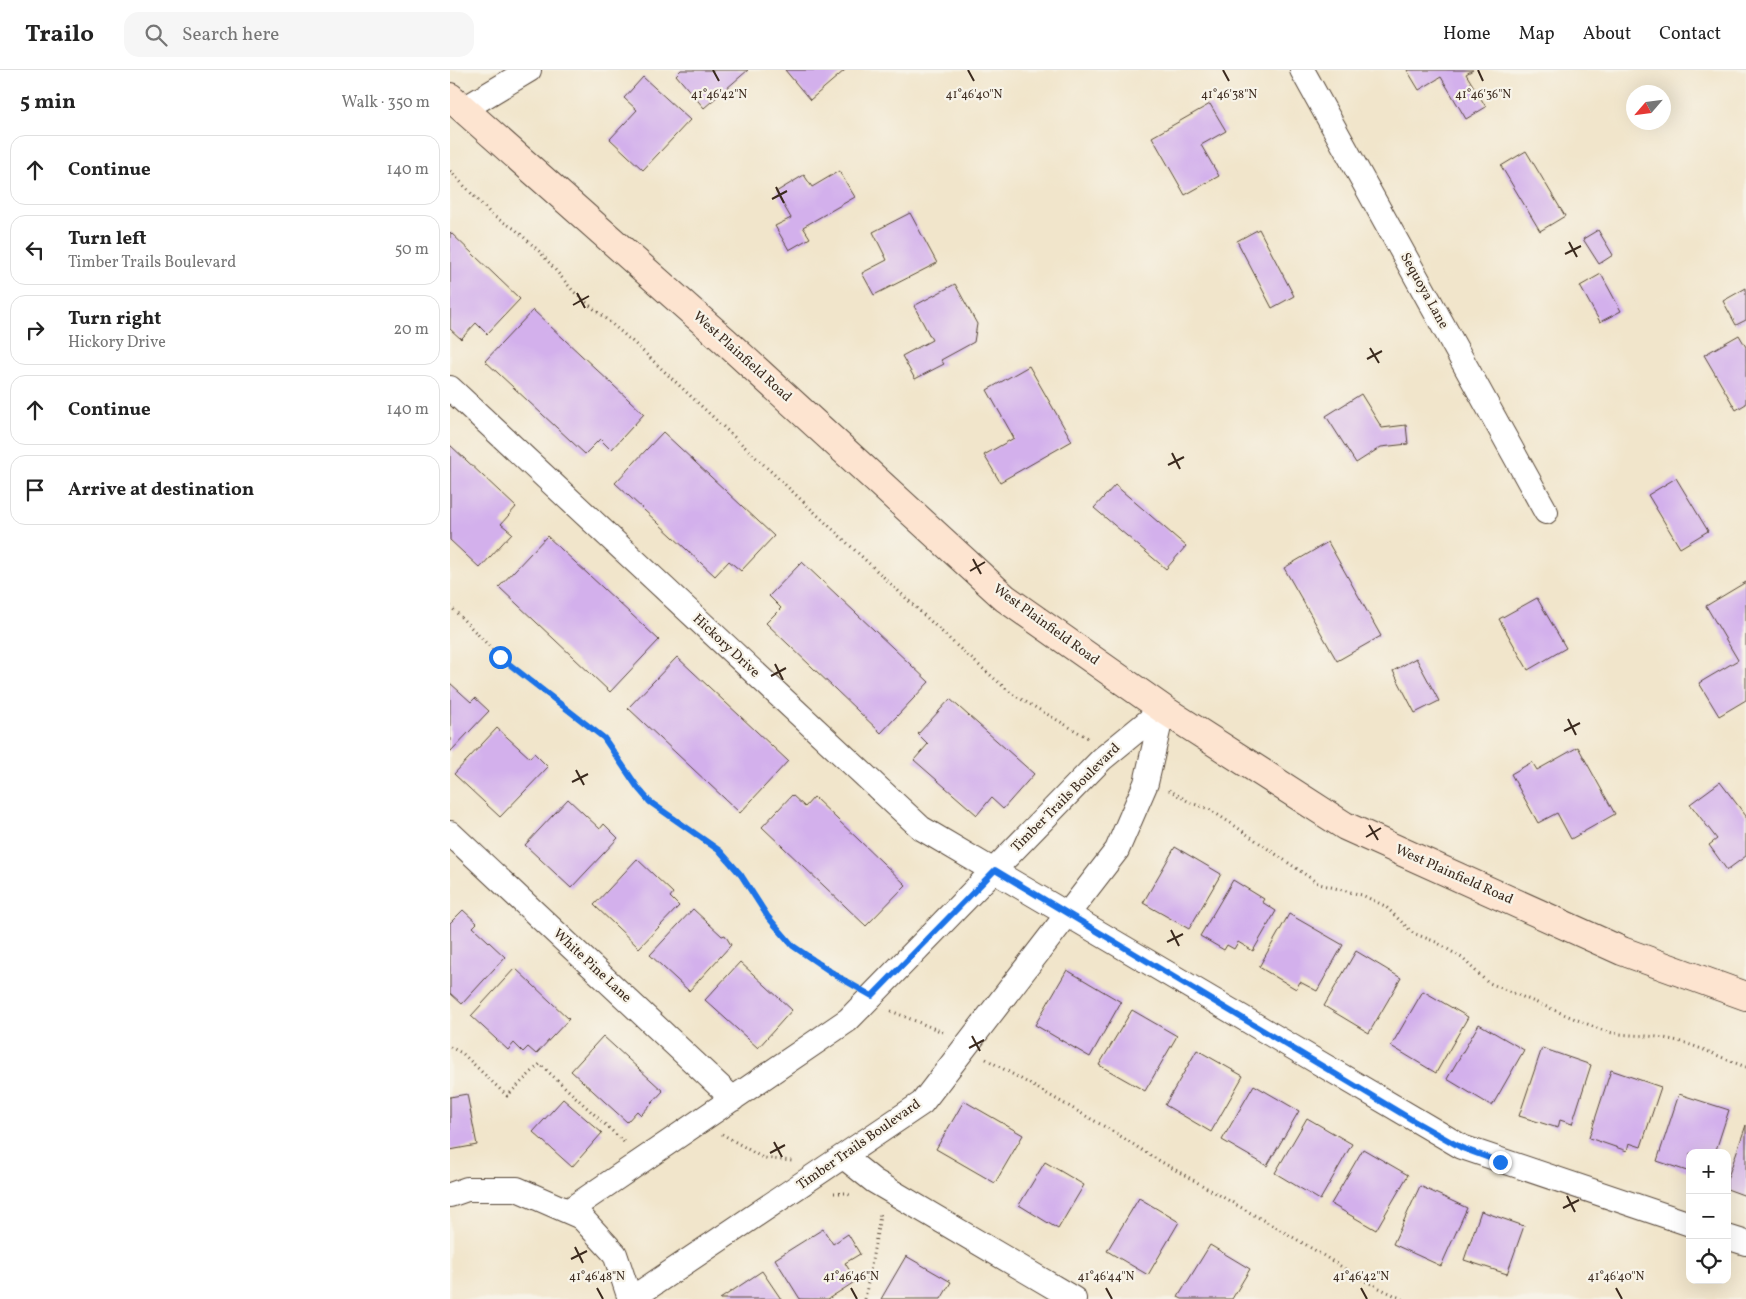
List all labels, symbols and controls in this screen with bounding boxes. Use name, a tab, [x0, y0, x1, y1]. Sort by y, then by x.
search box	[124, 12, 474, 57]
text: Trailo	[25, 18, 94, 52]
icon: search	[142, 21, 170, 49]
text: Search here	[182, 22, 279, 48]
text: Home	[1443, 22, 1491, 47]
text: Map	[1519, 22, 1555, 47]
text: About	[1583, 22, 1631, 47]
text: Contact	[1659, 22, 1721, 47]
north arrow	[1626, 85, 1671, 130]
text: 41°46'42"N	[691, 87, 747, 103]
text: 41°46'40"N	[946, 87, 1002, 103]
text: 41°46'38"N	[1201, 87, 1257, 103]
text: 41°46'36"N	[1455, 87, 1511, 103]
text: 5 min	[20, 88, 76, 117]
text: Walk · 350 m	[342, 92, 430, 114]
icon: ahead	[21, 156, 49, 184]
text: Continue	[68, 157, 151, 183]
text: 140 m	[387, 159, 429, 181]
text: Turn left	[68, 226, 147, 252]
icon: left	[21, 236, 49, 264]
text: 50 m	[395, 239, 429, 261]
street label: Sequoya Lane	[1395, 249, 1453, 333]
text: Timber Trails Boulevard	[68, 252, 236, 274]
text: Turn right	[68, 306, 161, 332]
street label: West Plainfield Road	[688, 307, 796, 407]
icon: right	[21, 316, 49, 344]
text: 20 m	[394, 319, 429, 341]
text: Hickory Drive	[68, 332, 166, 354]
icon: ahead	[21, 396, 49, 424]
text: Continue	[68, 397, 151, 423]
text: 140 m	[387, 399, 429, 421]
icon: arrive	[21, 476, 49, 504]
text: Arrive at destination	[68, 477, 254, 503]
street label: West Plainfield Road	[989, 580, 1103, 670]
street label: Hickory Drive	[688, 610, 764, 682]
route start	[489, 646, 512, 669]
street label: Timber Trails Boulevard	[1007, 739, 1125, 857]
street label: West Plainfield Road	[1392, 840, 1516, 910]
street label: White Pine Lane	[549, 925, 636, 1008]
street label: Timber Trails Boulevard	[793, 1095, 925, 1195]
map controls	[1686, 1149, 1731, 1284]
button: +	[1686, 1149, 1731, 1194]
route end	[1489, 1151, 1512, 1174]
button: −	[1686, 1194, 1731, 1239]
button: locate	[1686, 1239, 1731, 1284]
text: 41°46'48"N	[569, 1269, 625, 1285]
text: 41°46'46"N	[823, 1269, 879, 1285]
text: 41°46'44"N	[1078, 1269, 1135, 1285]
text: 41°46'42"N	[1333, 1269, 1389, 1285]
text: 41°46'40"N	[1588, 1269, 1644, 1285]

